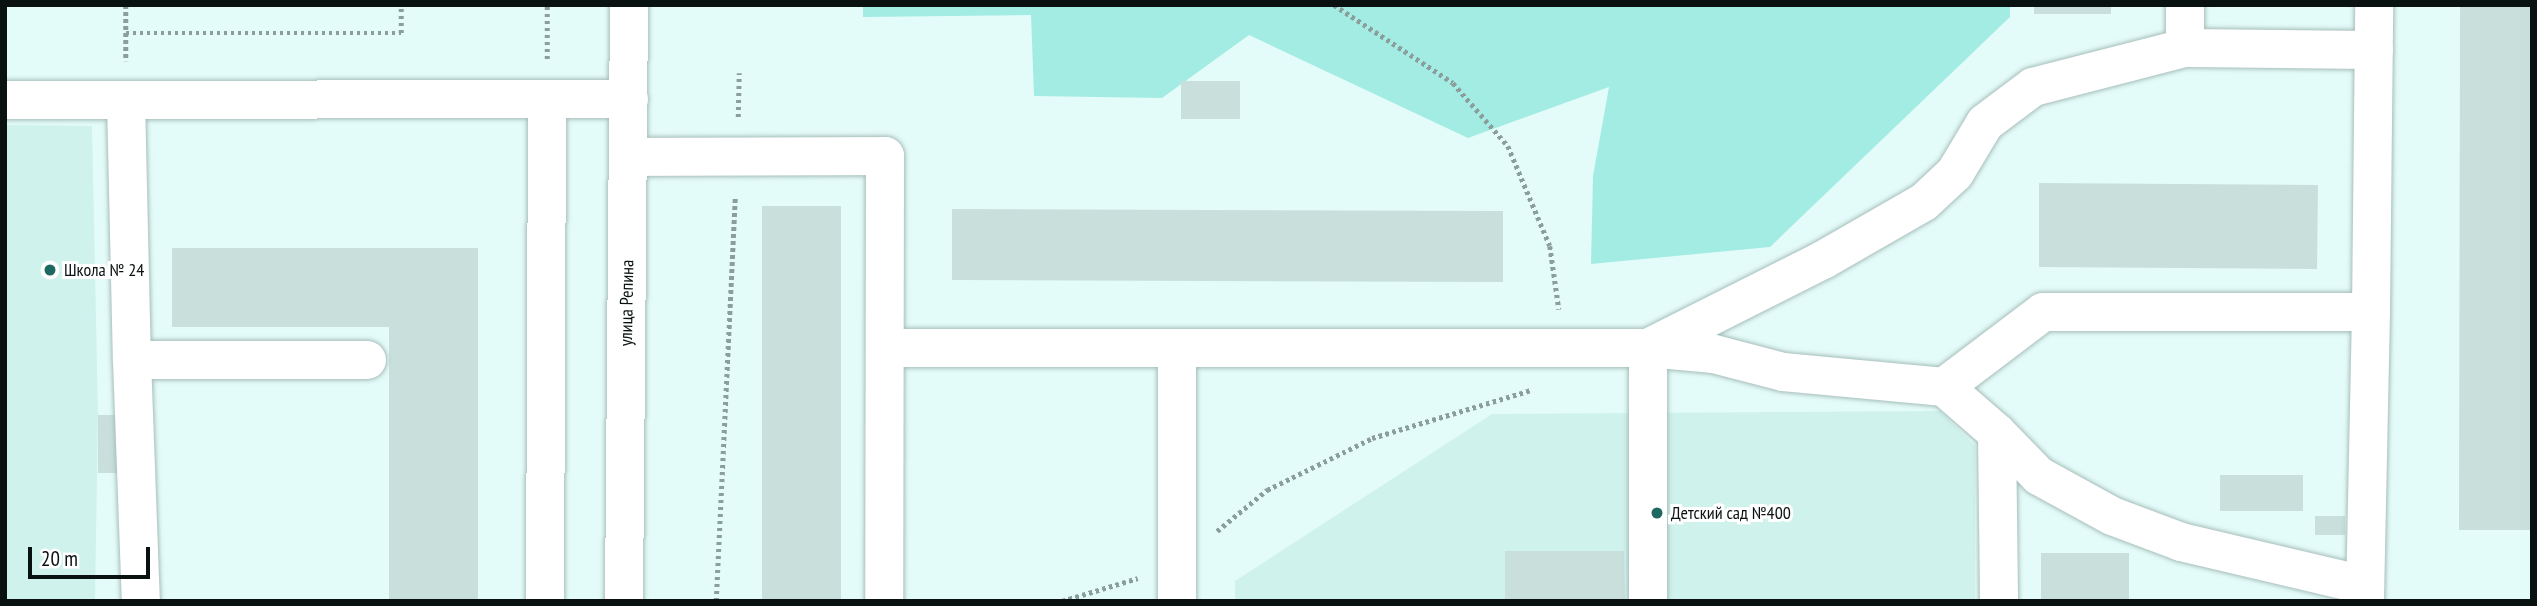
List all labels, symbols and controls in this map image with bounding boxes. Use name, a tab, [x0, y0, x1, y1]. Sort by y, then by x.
place label: Школа № 24	[64, 259, 144, 281]
street label: улица Репина	[615, 260, 639, 346]
marker: Школа № 24	[42, 262, 58, 278]
place label: Детский сад №400	[1671, 502, 1791, 524]
marker: Детский сад №400	[1649, 505, 1665, 521]
scale bar	[32, 532, 154, 576]
text: 20 m	[41, 545, 78, 572]

